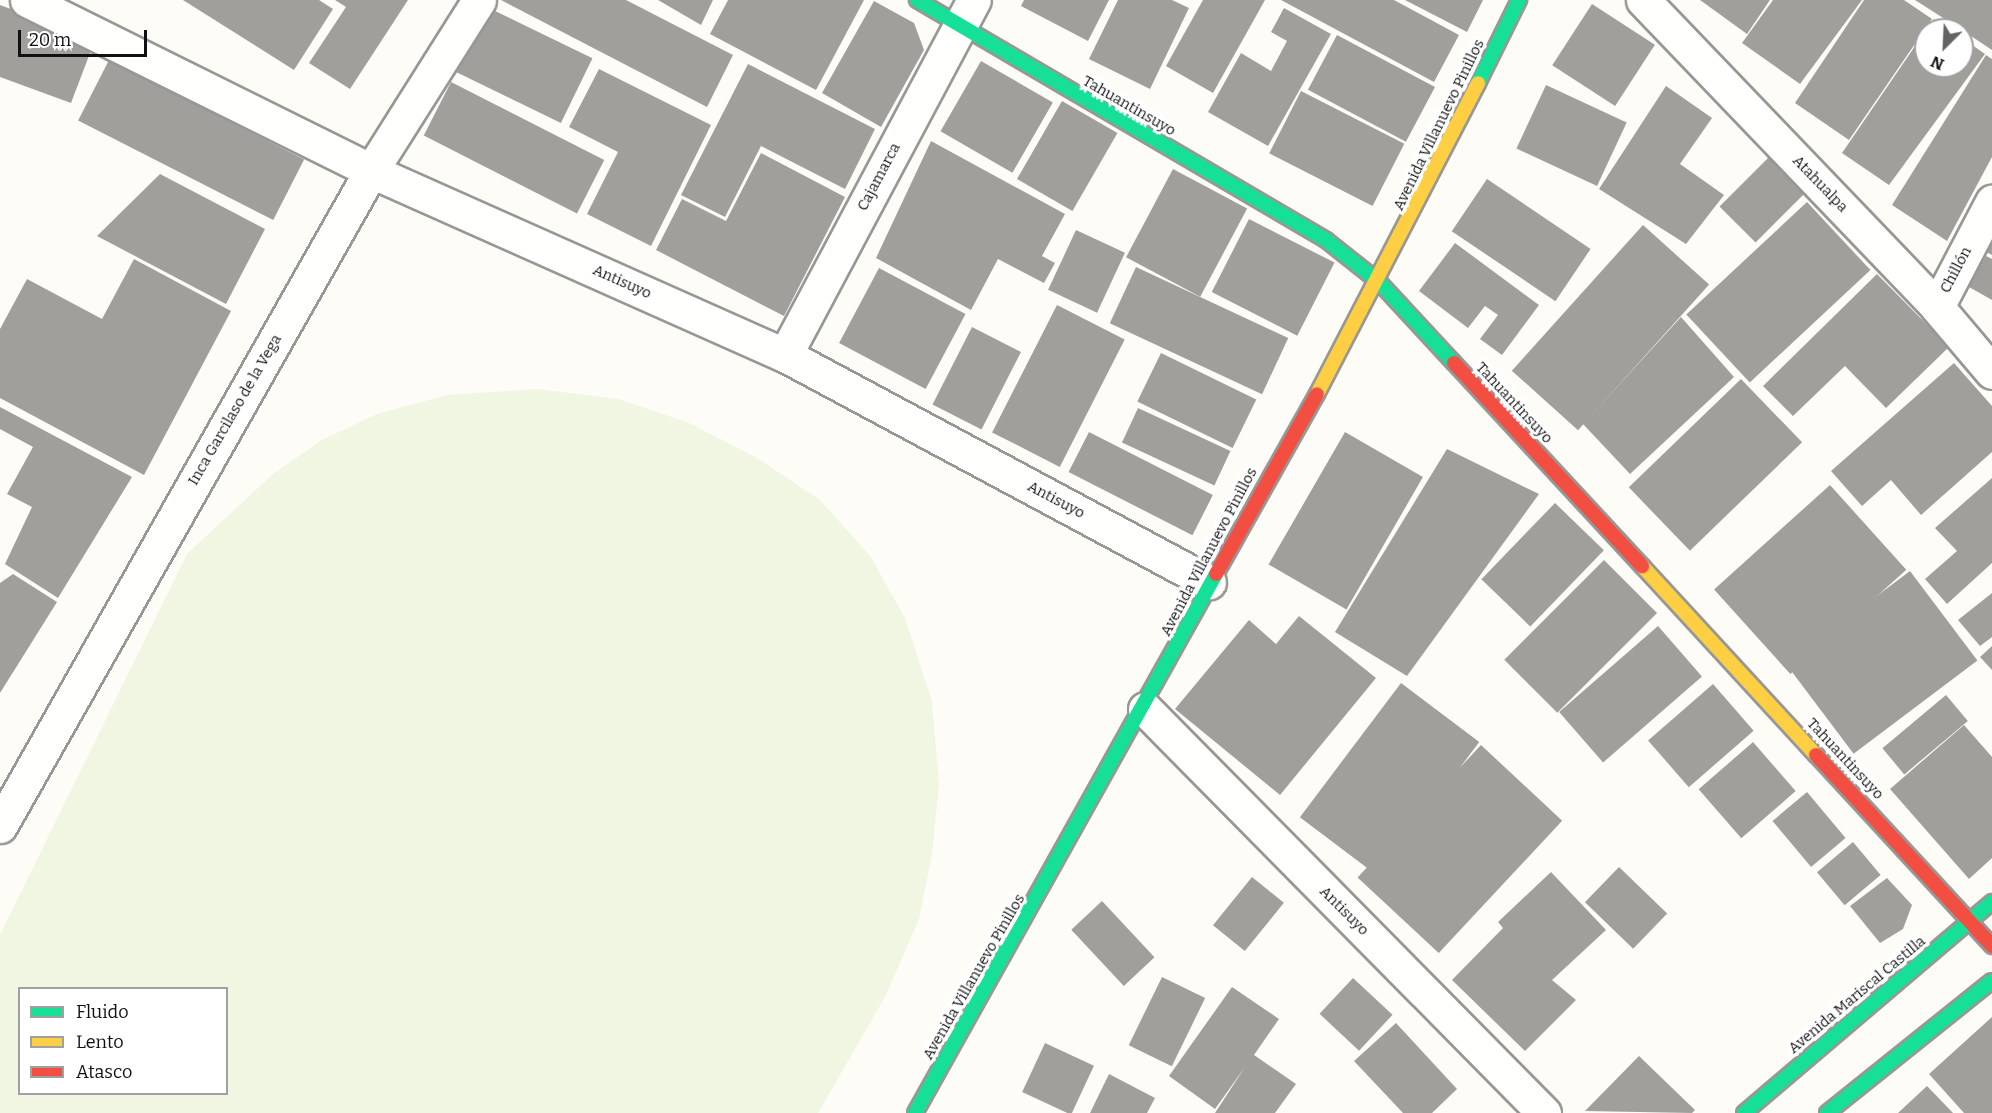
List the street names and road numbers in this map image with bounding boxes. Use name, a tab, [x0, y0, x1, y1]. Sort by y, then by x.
street label: Avenida Villanuevo Pinillos	[1390, 37, 1488, 213]
street label: Tahuantinsuyo	[1079, 72, 1179, 140]
street label: Cajamarca	[854, 140, 904, 214]
street label: Atahualpa	[1789, 152, 1851, 216]
street label: Chillón	[1936, 244, 1976, 296]
street label: Antisuyo	[590, 261, 654, 303]
street label: Inca Garcilaso de la Vega	[184, 331, 286, 489]
street label: Tahuantinsuyo	[1472, 359, 1556, 447]
street label: Avenida Villanuevo Pinillos	[1157, 465, 1261, 639]
street label: Antisuyo	[1024, 477, 1088, 523]
street label: Tahuantinsuyo	[1803, 715, 1887, 803]
street label: Antisuyo	[1316, 883, 1372, 939]
street label: Avenida Villanuevo Pinillos	[919, 891, 1029, 1063]
street label: Avenida Mariscal Castilla	[1785, 932, 1929, 1058]

